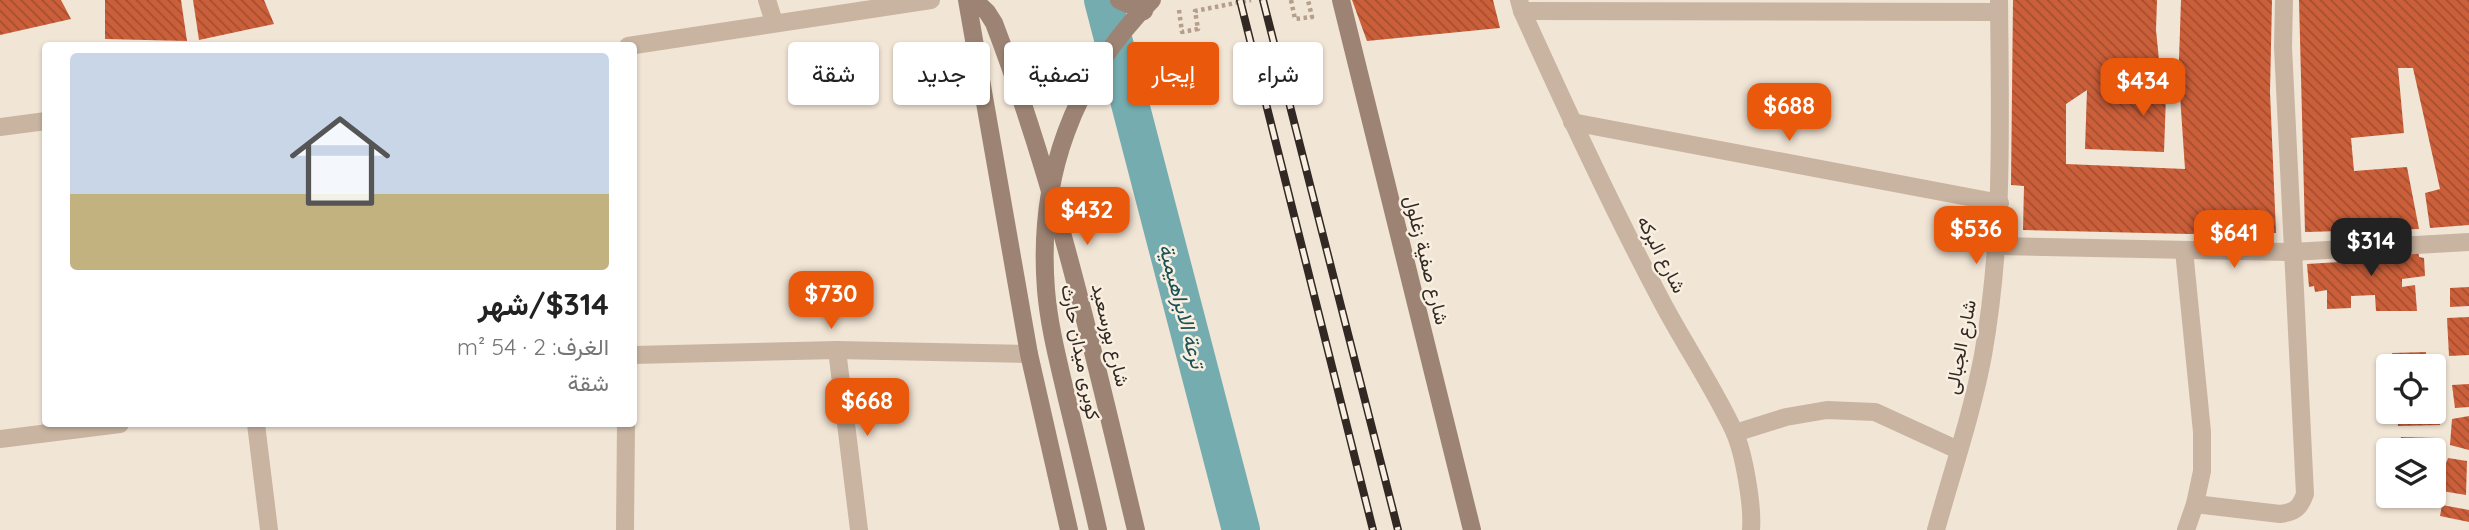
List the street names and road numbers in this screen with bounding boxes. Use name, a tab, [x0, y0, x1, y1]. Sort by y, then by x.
street label: شارع صفية زغلول	[1398, 193, 1455, 327]
street label: شارع البركه	[1631, 211, 1692, 297]
street label: شارع بورسعيد	[1086, 281, 1135, 389]
street label: كوبرى ميدان حارث	[1056, 282, 1106, 422]
street label: شارع الجبالى	[1939, 298, 1982, 396]

